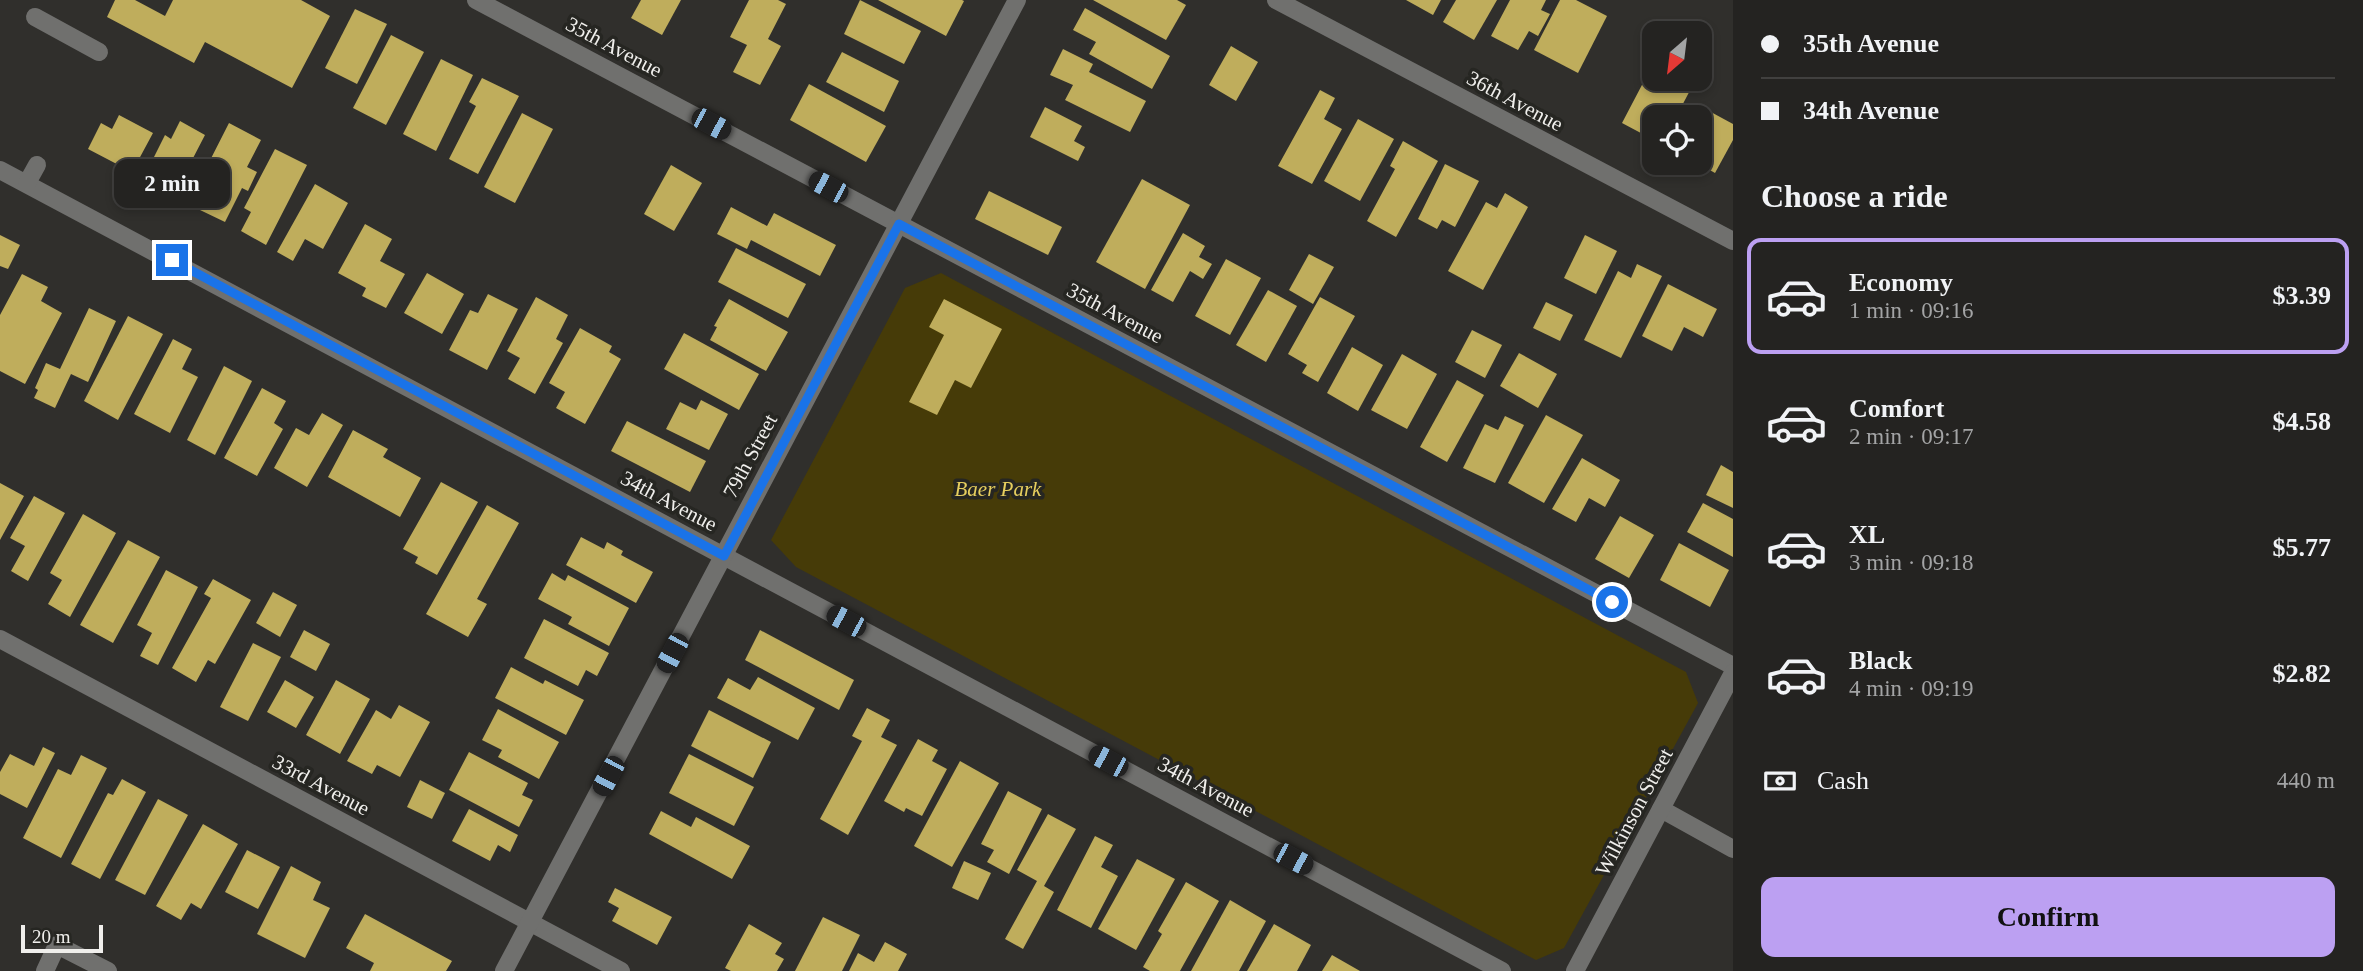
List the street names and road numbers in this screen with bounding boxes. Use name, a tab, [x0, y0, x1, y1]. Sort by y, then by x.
street label: 35th Avenue	[562, 12, 666, 82]
street label: 36th Avenue	[1463, 66, 1567, 136]
street label: 35th Avenue	[1063, 278, 1167, 348]
street label: 79th Street	[718, 410, 782, 502]
street label: 34th Avenue	[617, 466, 721, 536]
street label: Wilkinson Street	[1590, 744, 1678, 880]
street label: 33rd Avenue	[268, 749, 374, 821]
street label: 34th Avenue	[1154, 752, 1258, 822]

